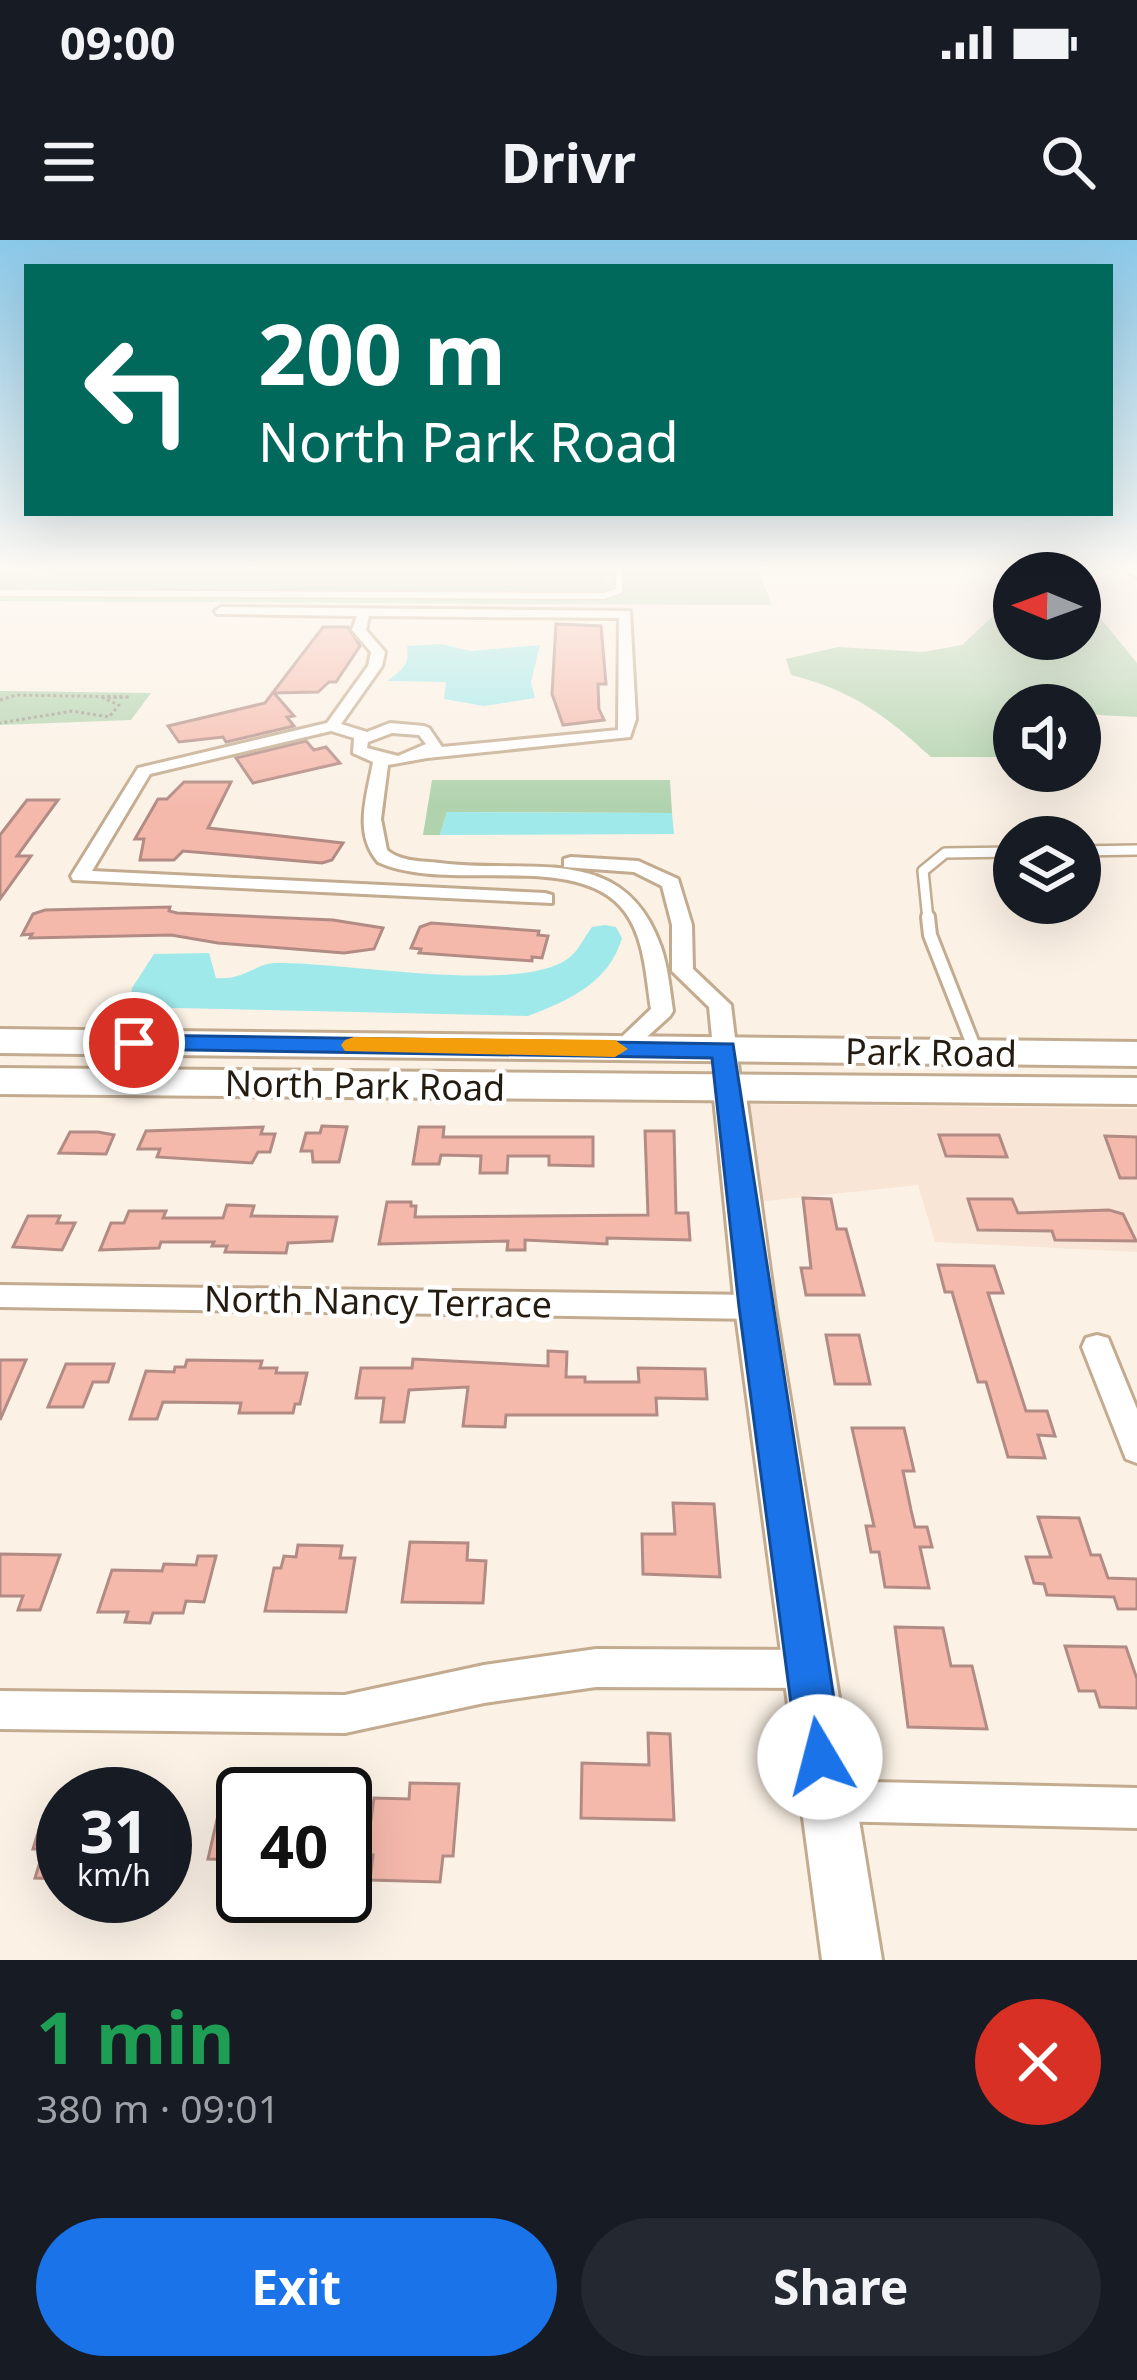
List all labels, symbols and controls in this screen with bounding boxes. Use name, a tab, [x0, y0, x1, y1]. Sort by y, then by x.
text: 09:00	[60, 12, 176, 73]
text: Drivr	[501, 125, 636, 199]
icon: menu	[36, 129, 102, 195]
icon: search	[1035, 129, 1101, 195]
text: 200 m	[258, 295, 506, 410]
icon: left	[60, 312, 216, 468]
text: North Park Road	[258, 404, 679, 478]
north arrow	[993, 552, 1101, 660]
map controls	[993, 552, 1101, 924]
button: sound	[993, 684, 1101, 792]
button: layers	[993, 816, 1101, 924]
pin	[83, 992, 185, 1094]
icon: arrive	[101, 1010, 167, 1076]
street label: Park Road	[845, 1026, 1017, 1078]
street label: North Park Road	[224, 1058, 506, 1112]
street label: North Nancy Terrace	[204, 1273, 552, 1329]
position arrow	[757, 1694, 883, 1820]
speed limit sign: 40	[216, 1767, 372, 1923]
text: 31	[80, 1789, 148, 1871]
text: km/h	[77, 1854, 151, 1895]
text: 1 min	[36, 1987, 234, 2085]
button: close	[975, 1999, 1101, 2125]
text: 380 m · 09:01	[36, 2081, 280, 2134]
button: Exit	[36, 2218, 557, 2356]
button: Share	[581, 2218, 1101, 2356]

